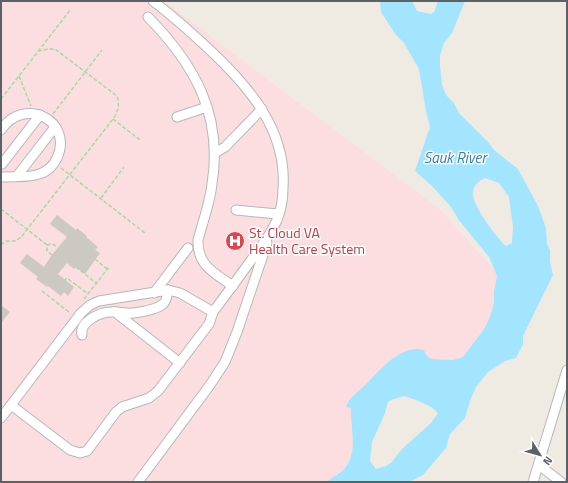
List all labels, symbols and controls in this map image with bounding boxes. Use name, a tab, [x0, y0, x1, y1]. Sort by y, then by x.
water label: Sauk River	[424, 146, 488, 169]
place label: St. Cloud VA Health Care System	[249, 222, 365, 259]
hospital icon: St. Cloud VA Health Care System	[224, 230, 246, 252]
north arrow	[520, 435, 560, 475]
text: N	[539, 453, 557, 469]

